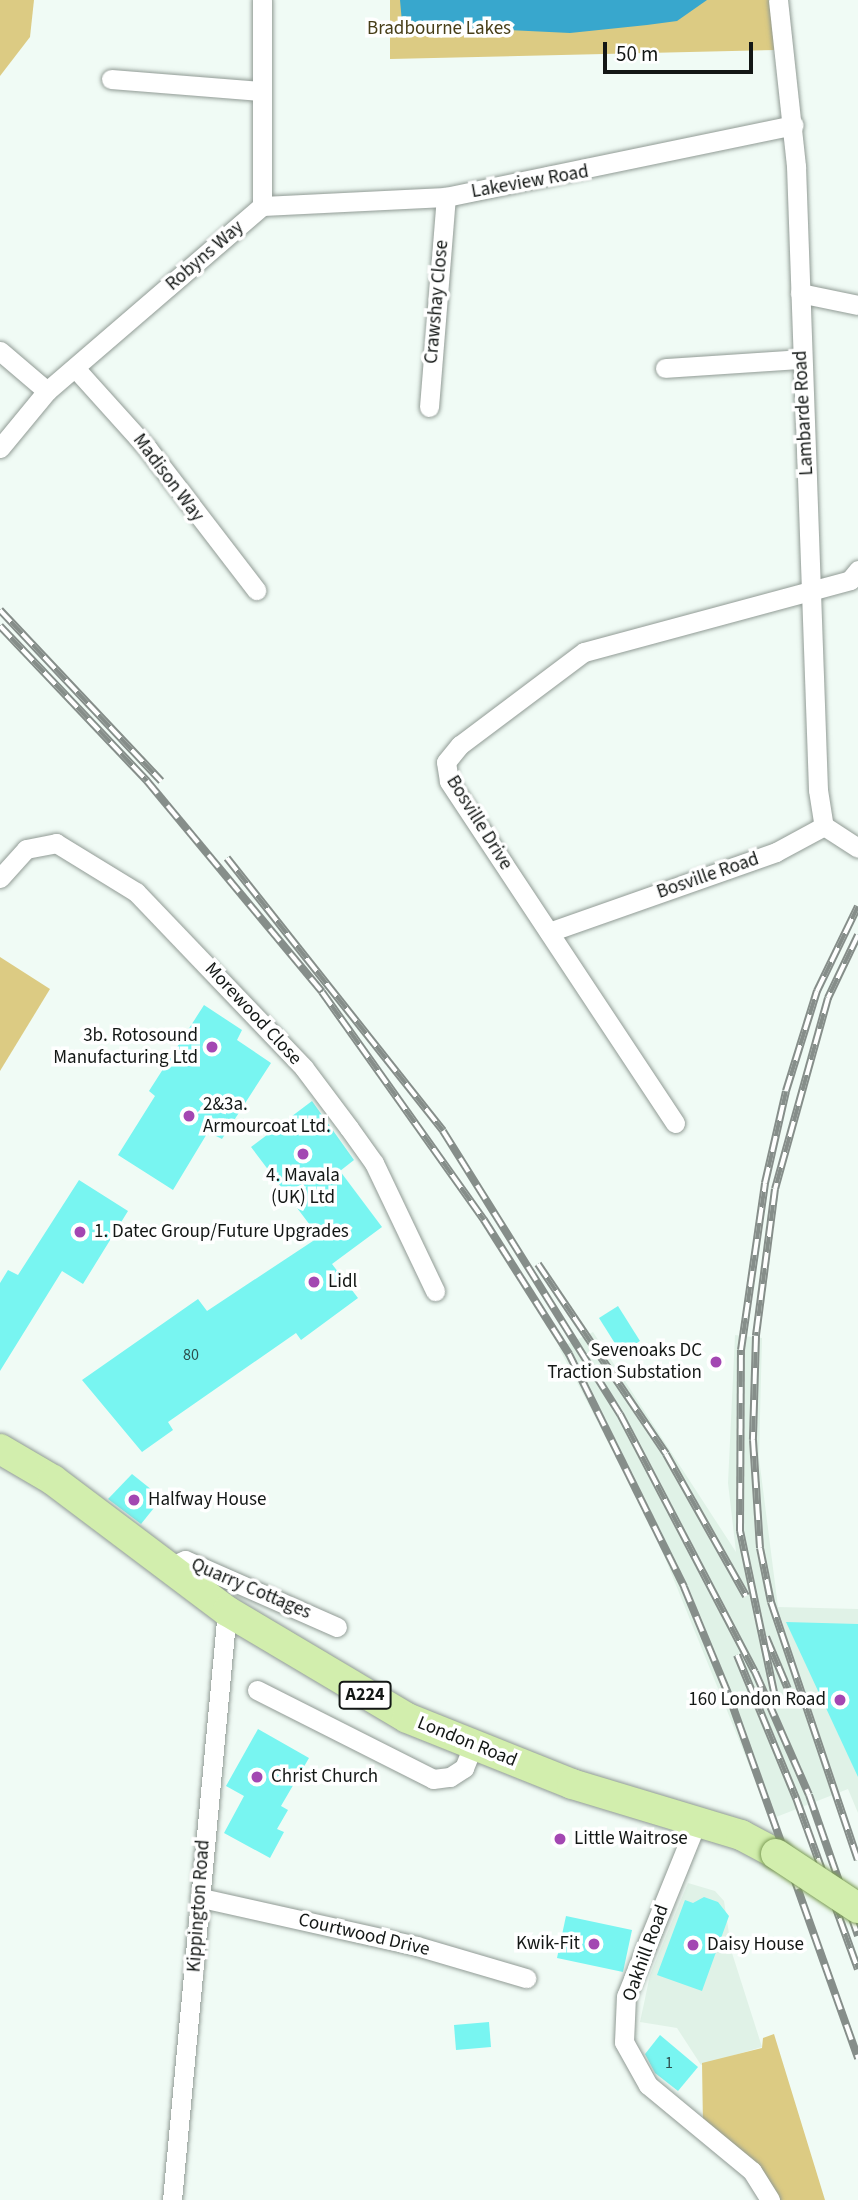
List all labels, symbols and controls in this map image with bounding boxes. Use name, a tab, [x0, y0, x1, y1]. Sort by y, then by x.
park label: Bradbourne Lakes	[367, 18, 511, 40]
scale bar	[606, 28, 756, 72]
text: 50 m	[616, 39, 658, 69]
street label: Lakeview Road	[470, 160, 590, 204]
street label: Robyns Way	[162, 216, 248, 296]
street label: Crawshay Close	[420, 239, 454, 365]
street label: Lambarde Road	[789, 350, 819, 476]
street label: Madison Way	[128, 430, 208, 526]
street label: Bosville Drive	[441, 772, 517, 874]
street label: Bosville Road	[654, 848, 762, 904]
street label: Morewood Close	[200, 958, 306, 1070]
place label: 3b. Rotosound Manufacturing Ltd	[53, 1025, 198, 1069]
marker: 3b. Rotosound Manufacturing Ltd	[204, 1039, 220, 1055]
place label: 2&3a. Armourcoat Ltd.	[203, 1094, 331, 1138]
marker: 2&3a. Armourcoat Ltd.	[181, 1108, 197, 1124]
marker: 4. Mavala (UK) Ltd	[295, 1146, 311, 1162]
place label: 4. Mavala (UK) Ltd	[266, 1165, 340, 1209]
place label: 1. Datec Group/Future Upgrades	[94, 1221, 349, 1243]
marker: 1. Datec Group/Future Upgrades	[72, 1224, 88, 1240]
place label: Lidl	[328, 1271, 357, 1293]
marker: Lidl	[306, 1274, 322, 1290]
place label: Sevenoaks DC Traction Substation	[547, 1340, 702, 1384]
house number: 80	[183, 1345, 199, 1365]
marker: Sevenoaks DC Traction Substation	[708, 1354, 724, 1370]
place label: Halfway House	[148, 1489, 266, 1511]
marker: Halfway House	[126, 1492, 142, 1508]
street label: Quarry Cottages	[188, 1553, 314, 1625]
road number: A224	[337, 1680, 393, 1710]
place label: 160 London Road	[688, 1689, 826, 1711]
marker: 160 London Road	[832, 1692, 848, 1708]
street label: London Road	[414, 1712, 520, 1772]
place label: Christ Church	[271, 1766, 378, 1788]
marker: Christ Church	[249, 1769, 265, 1785]
place label: Little Waitrose	[574, 1828, 688, 1850]
marker: Little Waitrose	[552, 1831, 568, 1847]
street label: Kippington Road	[183, 1839, 215, 1973]
street label: Oakhill Road	[618, 1902, 674, 2004]
street label: Courtwood Drive	[296, 1909, 432, 1961]
place label: Kwik-Fit	[516, 1933, 580, 1955]
place label: Daisy House	[707, 1934, 804, 1956]
marker: Kwik-Fit	[586, 1936, 602, 1952]
marker: Daisy House	[685, 1937, 701, 1953]
house number: 1	[665, 2053, 673, 2073]

